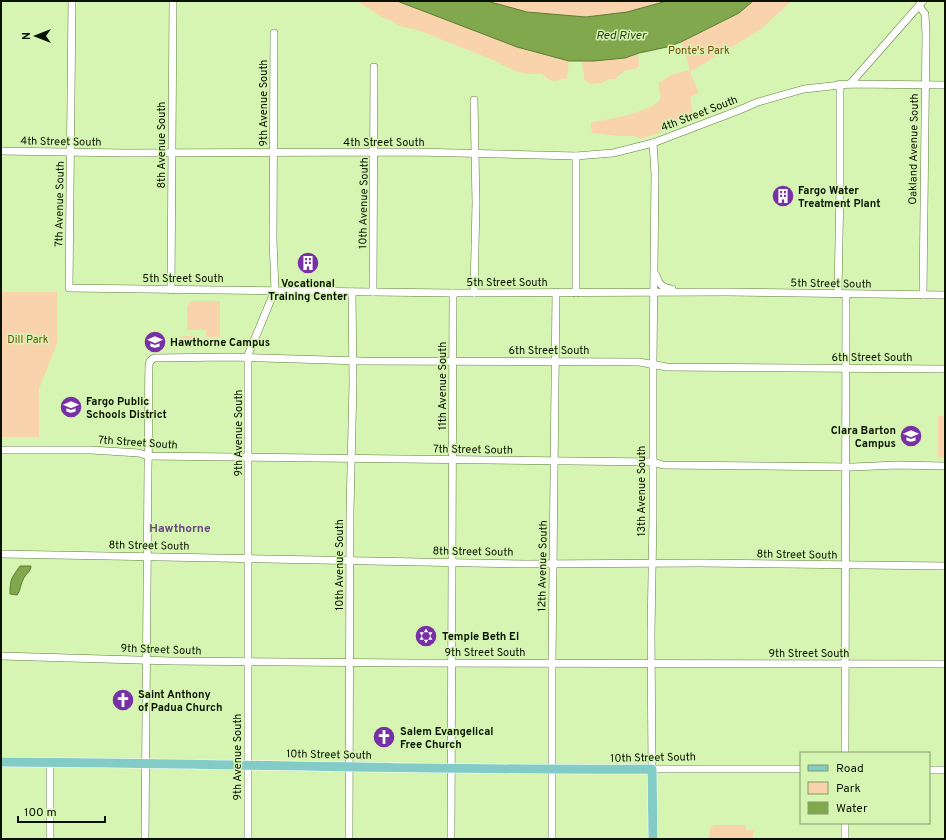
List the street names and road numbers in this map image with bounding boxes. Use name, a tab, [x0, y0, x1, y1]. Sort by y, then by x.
street label: 9th Avenue South	[257, 59, 271, 147]
street label: 4th Street South	[659, 93, 740, 135]
street label: Oakland Avenue South	[906, 93, 922, 205]
street label: 8th Avenue South	[155, 101, 169, 189]
street label: 4th Street South	[20, 134, 102, 150]
street label: 4th Street South	[343, 136, 425, 150]
street label: 10th Avenue South	[356, 157, 372, 249]
street label: 7th Avenue South	[52, 161, 68, 247]
street label: 5th Street South	[142, 272, 224, 286]
street label: 5th Street South	[466, 276, 548, 290]
street label: 5th Street South	[790, 276, 872, 292]
street label: 11th Avenue South	[436, 342, 450, 430]
street label: 6th Street South	[508, 344, 590, 358]
street label: 6th Street South	[831, 351, 913, 365]
street label: 9th Avenue South	[232, 389, 246, 477]
street label: 7th Street South	[98, 433, 178, 453]
street label: 7th Street South	[433, 442, 513, 458]
street label: 13th Avenue South	[635, 445, 649, 537]
street label: 10th Avenue South	[333, 519, 347, 611]
street label: 12th Avenue South	[535, 520, 551, 612]
street label: 8th Street South	[108, 538, 190, 554]
street label: 8th Street South	[432, 544, 514, 560]
street label: 8th Street South	[756, 547, 838, 563]
street label: 9th Street South	[120, 642, 202, 658]
street label: 9th Street South	[444, 646, 526, 660]
street label: 9th Street South	[768, 647, 850, 661]
street label: 9th Avenue South	[231, 713, 245, 801]
street label: 10th Street South	[286, 747, 372, 763]
street label: 10th Street South	[610, 750, 696, 766]

